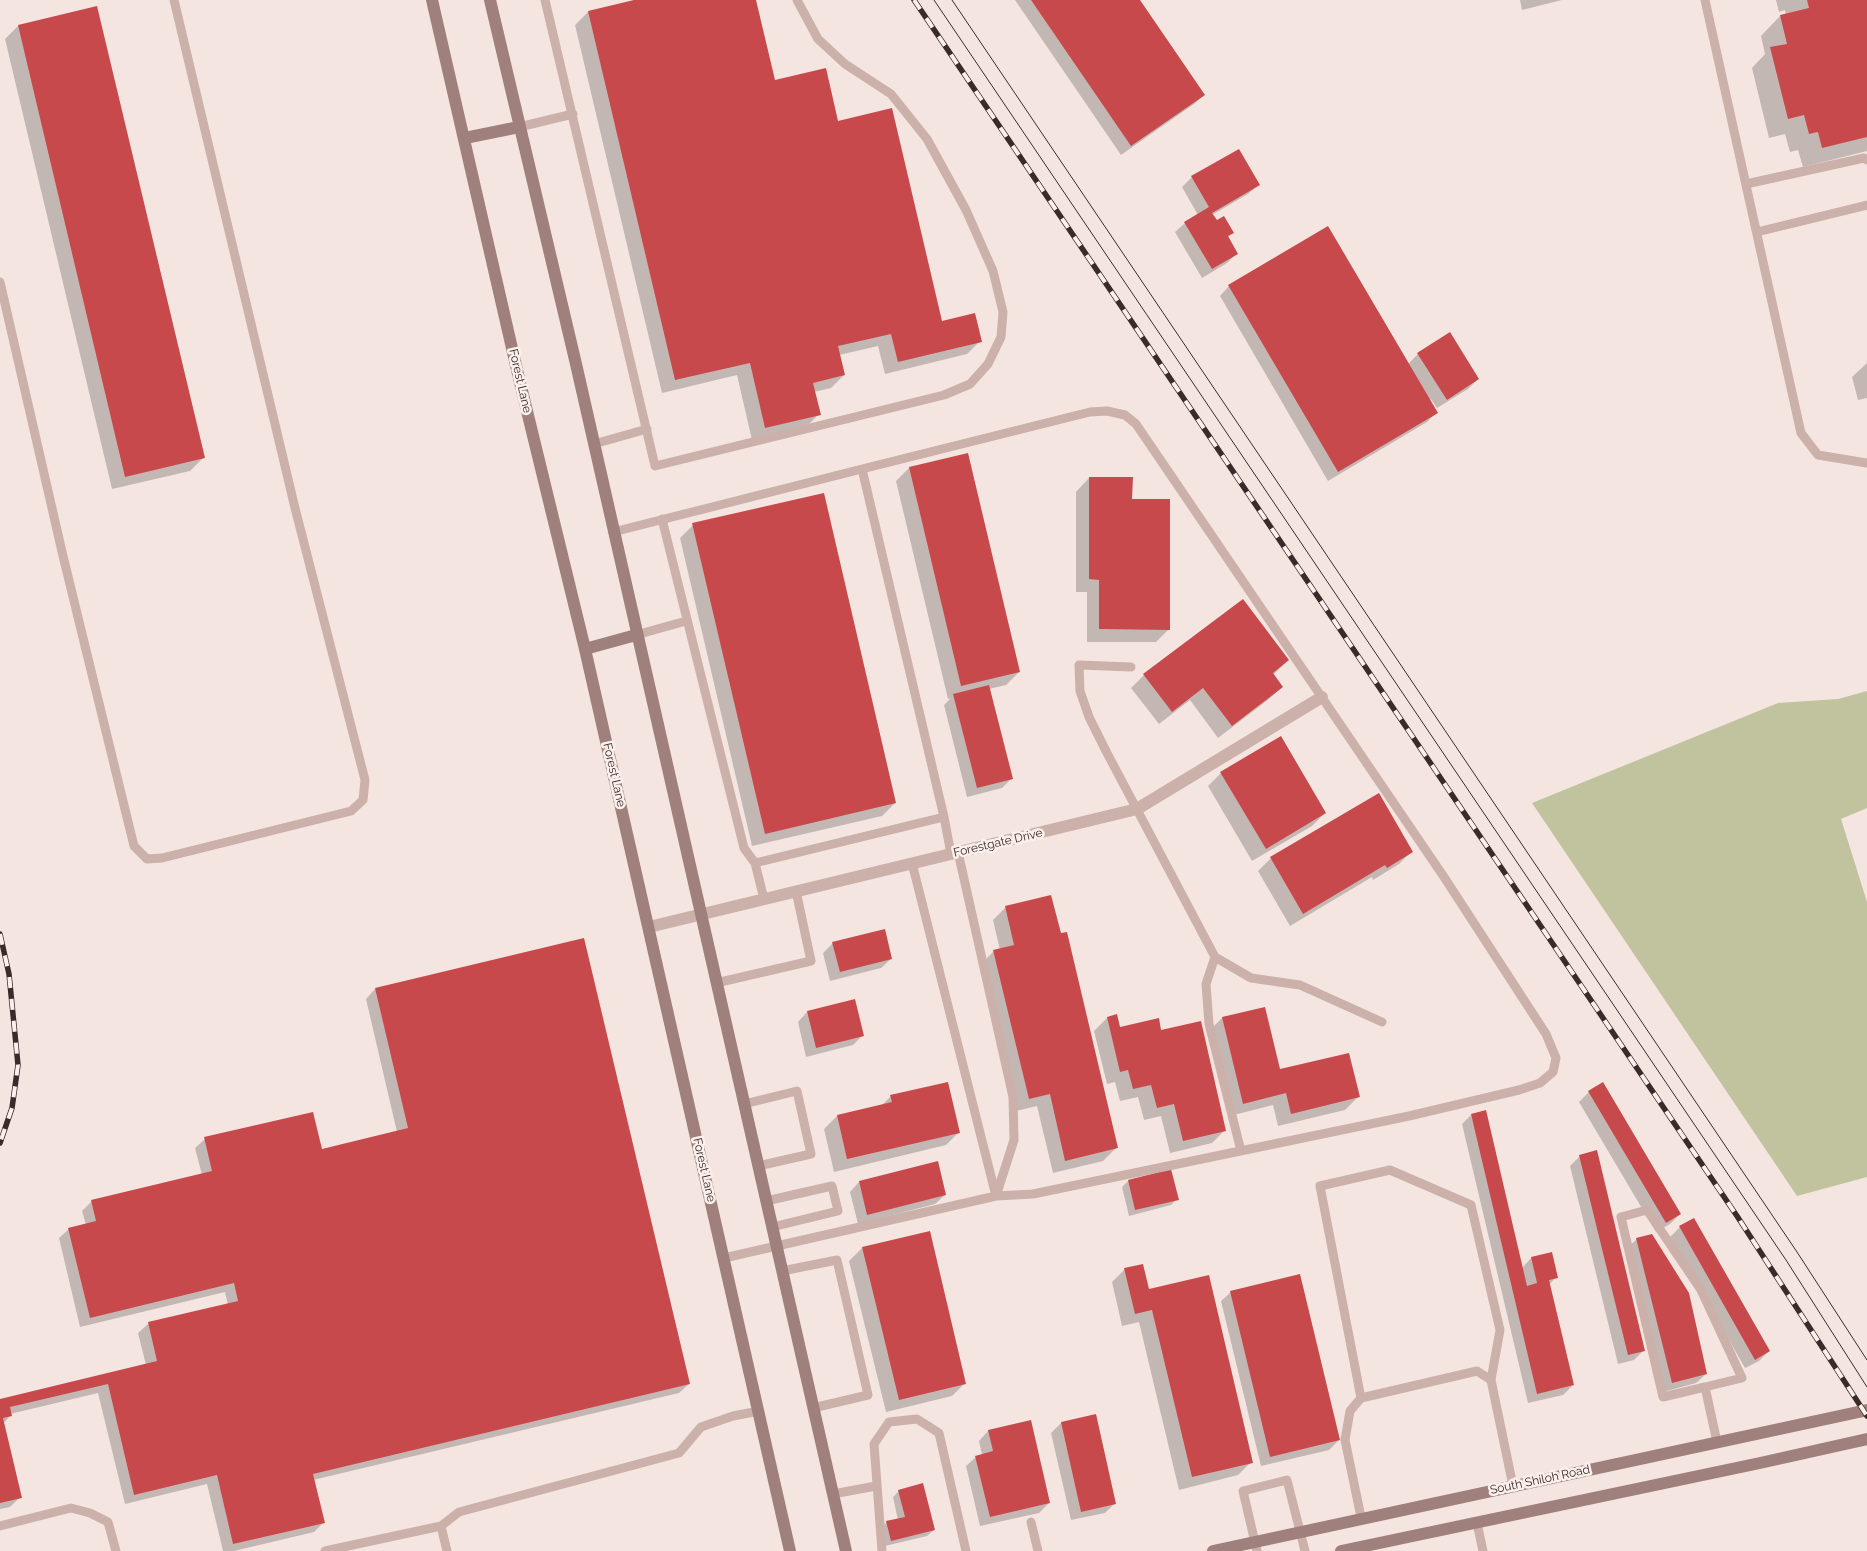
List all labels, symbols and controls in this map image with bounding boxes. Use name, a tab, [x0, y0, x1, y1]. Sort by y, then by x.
street label: Forest Lane	[506, 348, 534, 414]
street label: Forest Lane	[600, 742, 628, 808]
street label: Forestgate Drive	[952, 826, 1044, 860]
street label: Forest Lane	[690, 1137, 718, 1203]
street label: South Shiloh Road	[1489, 1462, 1591, 1498]

